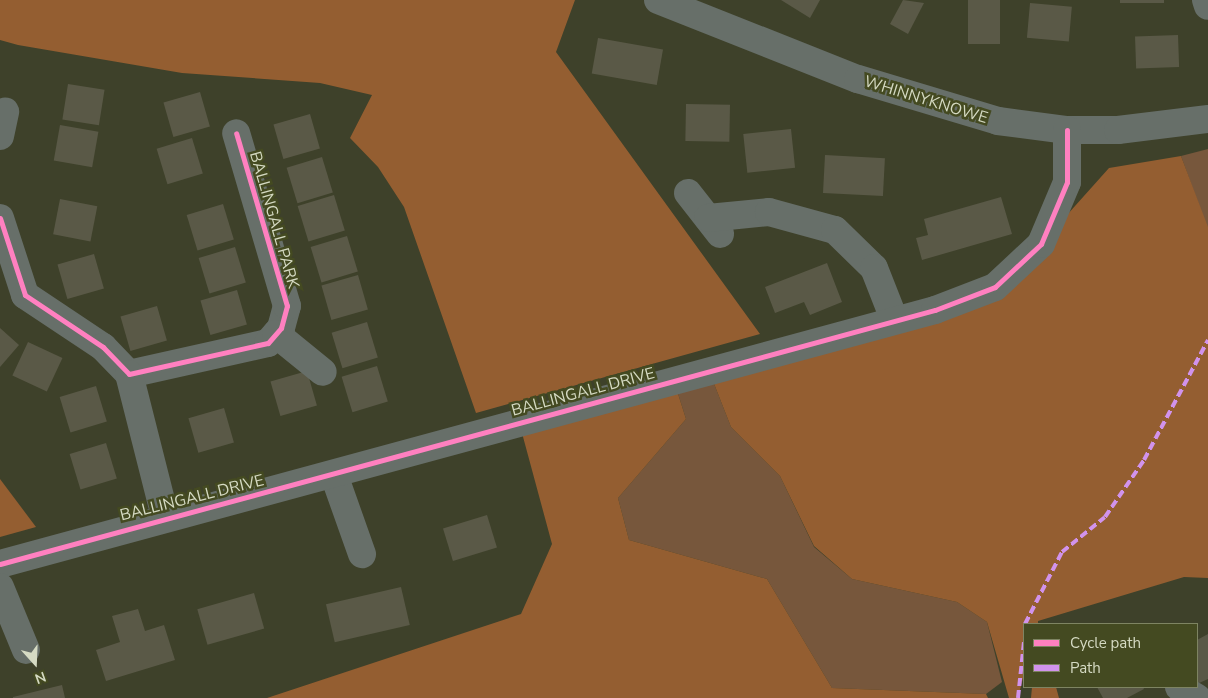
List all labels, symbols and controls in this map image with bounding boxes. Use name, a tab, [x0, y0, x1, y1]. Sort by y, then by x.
street label: WHINNYKNOWE	[862, 72, 990, 128]
street label: BALLINGALL PARK	[245, 149, 303, 291]
street label: BALLINGALL DRIVE	[509, 364, 657, 420]
street label: BALLINGALL DRIVE	[118, 471, 266, 525]
legend	[1023, 623, 1198, 688]
text: Cycle path	[1070, 633, 1141, 653]
north arrow	[10, 638, 60, 688]
text: Path	[1070, 658, 1101, 678]
text: N	[32, 667, 48, 688]

